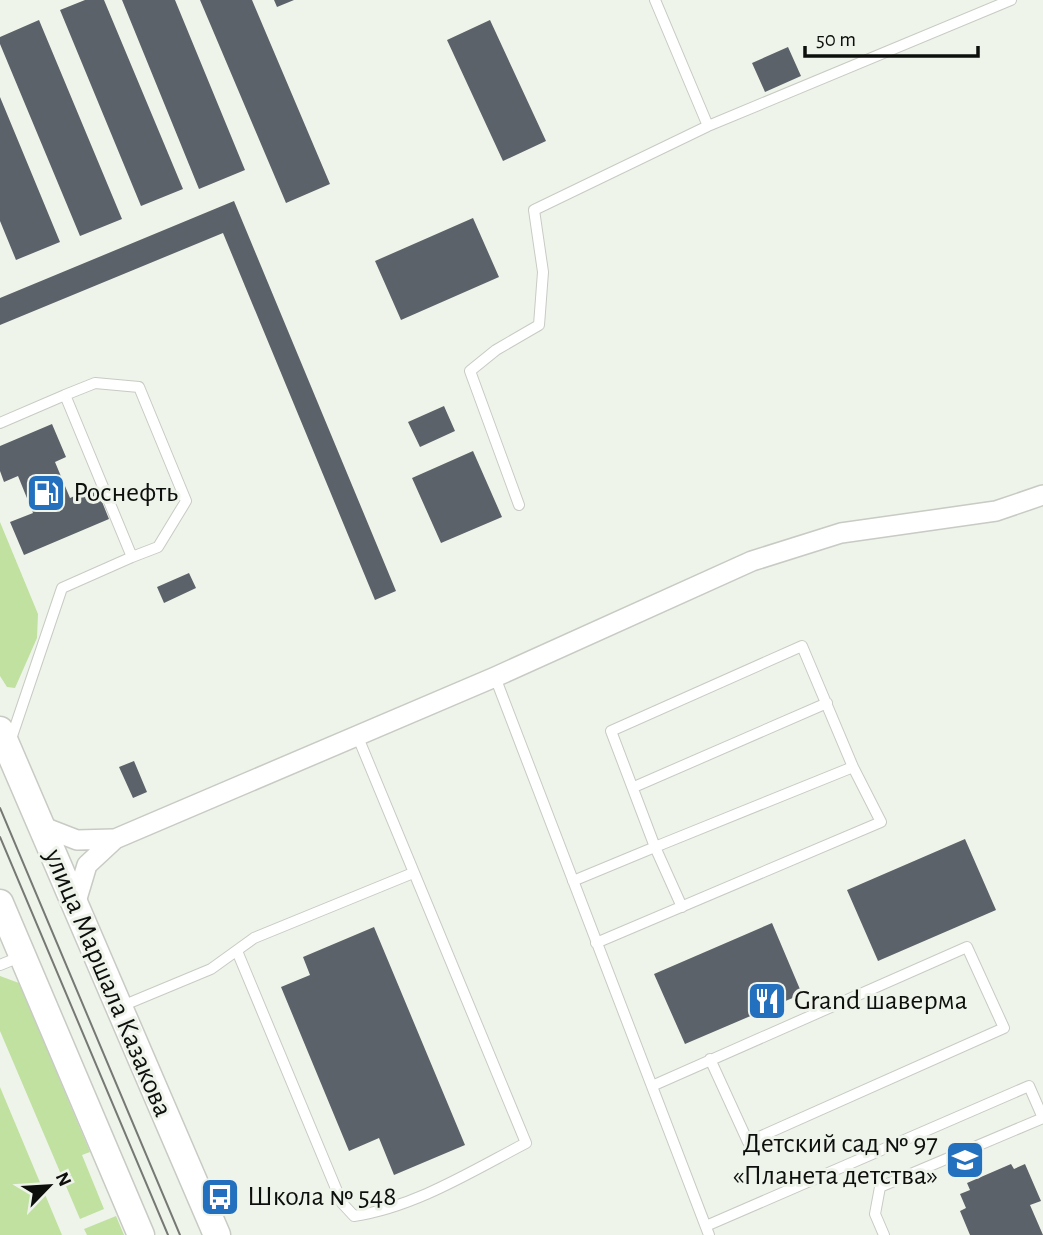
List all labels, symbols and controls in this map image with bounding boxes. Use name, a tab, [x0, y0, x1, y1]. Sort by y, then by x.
scale bar	[805, 14, 978, 58]
text: 50 m	[816, 29, 856, 50]
fuel station icon: Роснефть	[25, 472, 67, 514]
place label: Роснефть	[73, 479, 178, 507]
street label: улица Маршала Казакова	[38, 844, 177, 1121]
restaurant icon: Grand шаверма	[746, 980, 788, 1022]
place label: Grand шаверма	[794, 987, 968, 1015]
place label: Детский сад № 97 «Планета детства»	[732, 1130, 938, 1190]
school or university icon: Детский сад № 97 «Планета детства»	[944, 1139, 986, 1181]
north arrow	[14, 1151, 84, 1221]
text: N	[52, 1169, 74, 1189]
bus stop icon: Школа № 548	[199, 1176, 241, 1218]
place label: Школа № 548	[247, 1183, 397, 1211]

